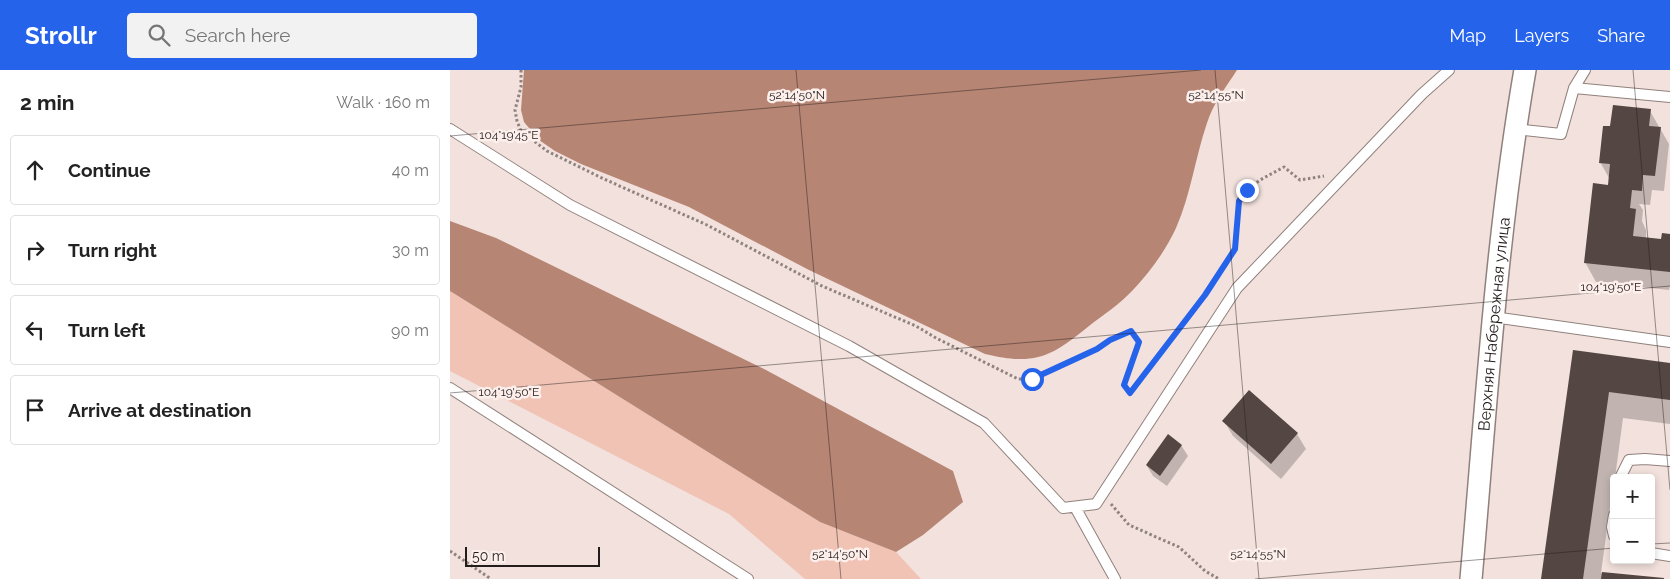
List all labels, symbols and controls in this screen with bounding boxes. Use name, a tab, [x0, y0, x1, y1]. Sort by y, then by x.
search box	[127, 13, 477, 58]
text: Strollr	[25, 21, 97, 50]
icon: search	[145, 21, 173, 49]
text: Search here	[185, 24, 290, 46]
text: Map	[1450, 25, 1486, 46]
text: Layers	[1514, 25, 1569, 46]
text: Share	[1597, 25, 1645, 46]
text: 52°14'50"N	[769, 88, 825, 102]
text: 52°14'55"N	[1188, 88, 1244, 102]
text: 2 min	[20, 90, 74, 115]
text: Walk · 160 m	[336, 93, 430, 112]
text: 104°19'45"E	[479, 128, 539, 142]
icon: ahead	[21, 156, 49, 184]
text: Continue	[68, 159, 151, 181]
text: 40 m	[392, 161, 429, 180]
route end	[1236, 179, 1259, 202]
street label: Верхняя Набережная улица	[1474, 216, 1513, 432]
icon: right	[21, 236, 49, 264]
text: Turn right	[68, 239, 157, 261]
text: 30 m	[392, 241, 429, 260]
text: 104°19'50"E	[1581, 280, 1641, 294]
icon: left	[21, 316, 49, 344]
text: Turn left	[68, 319, 145, 341]
text: 90 m	[391, 321, 429, 340]
route start	[1021, 368, 1044, 391]
text: 104°19'50"E	[479, 385, 539, 399]
icon: arrive	[21, 396, 49, 424]
text: Arrive at destination	[68, 399, 252, 421]
map controls	[1610, 474, 1655, 564]
button: +	[1610, 474, 1655, 519]
button: −	[1610, 519, 1655, 564]
scale bar	[465, 544, 600, 567]
text: 52°14'50"N	[812, 547, 868, 561]
text: 52°14'55"N	[1230, 547, 1286, 561]
text: 50 m	[472, 548, 505, 564]

